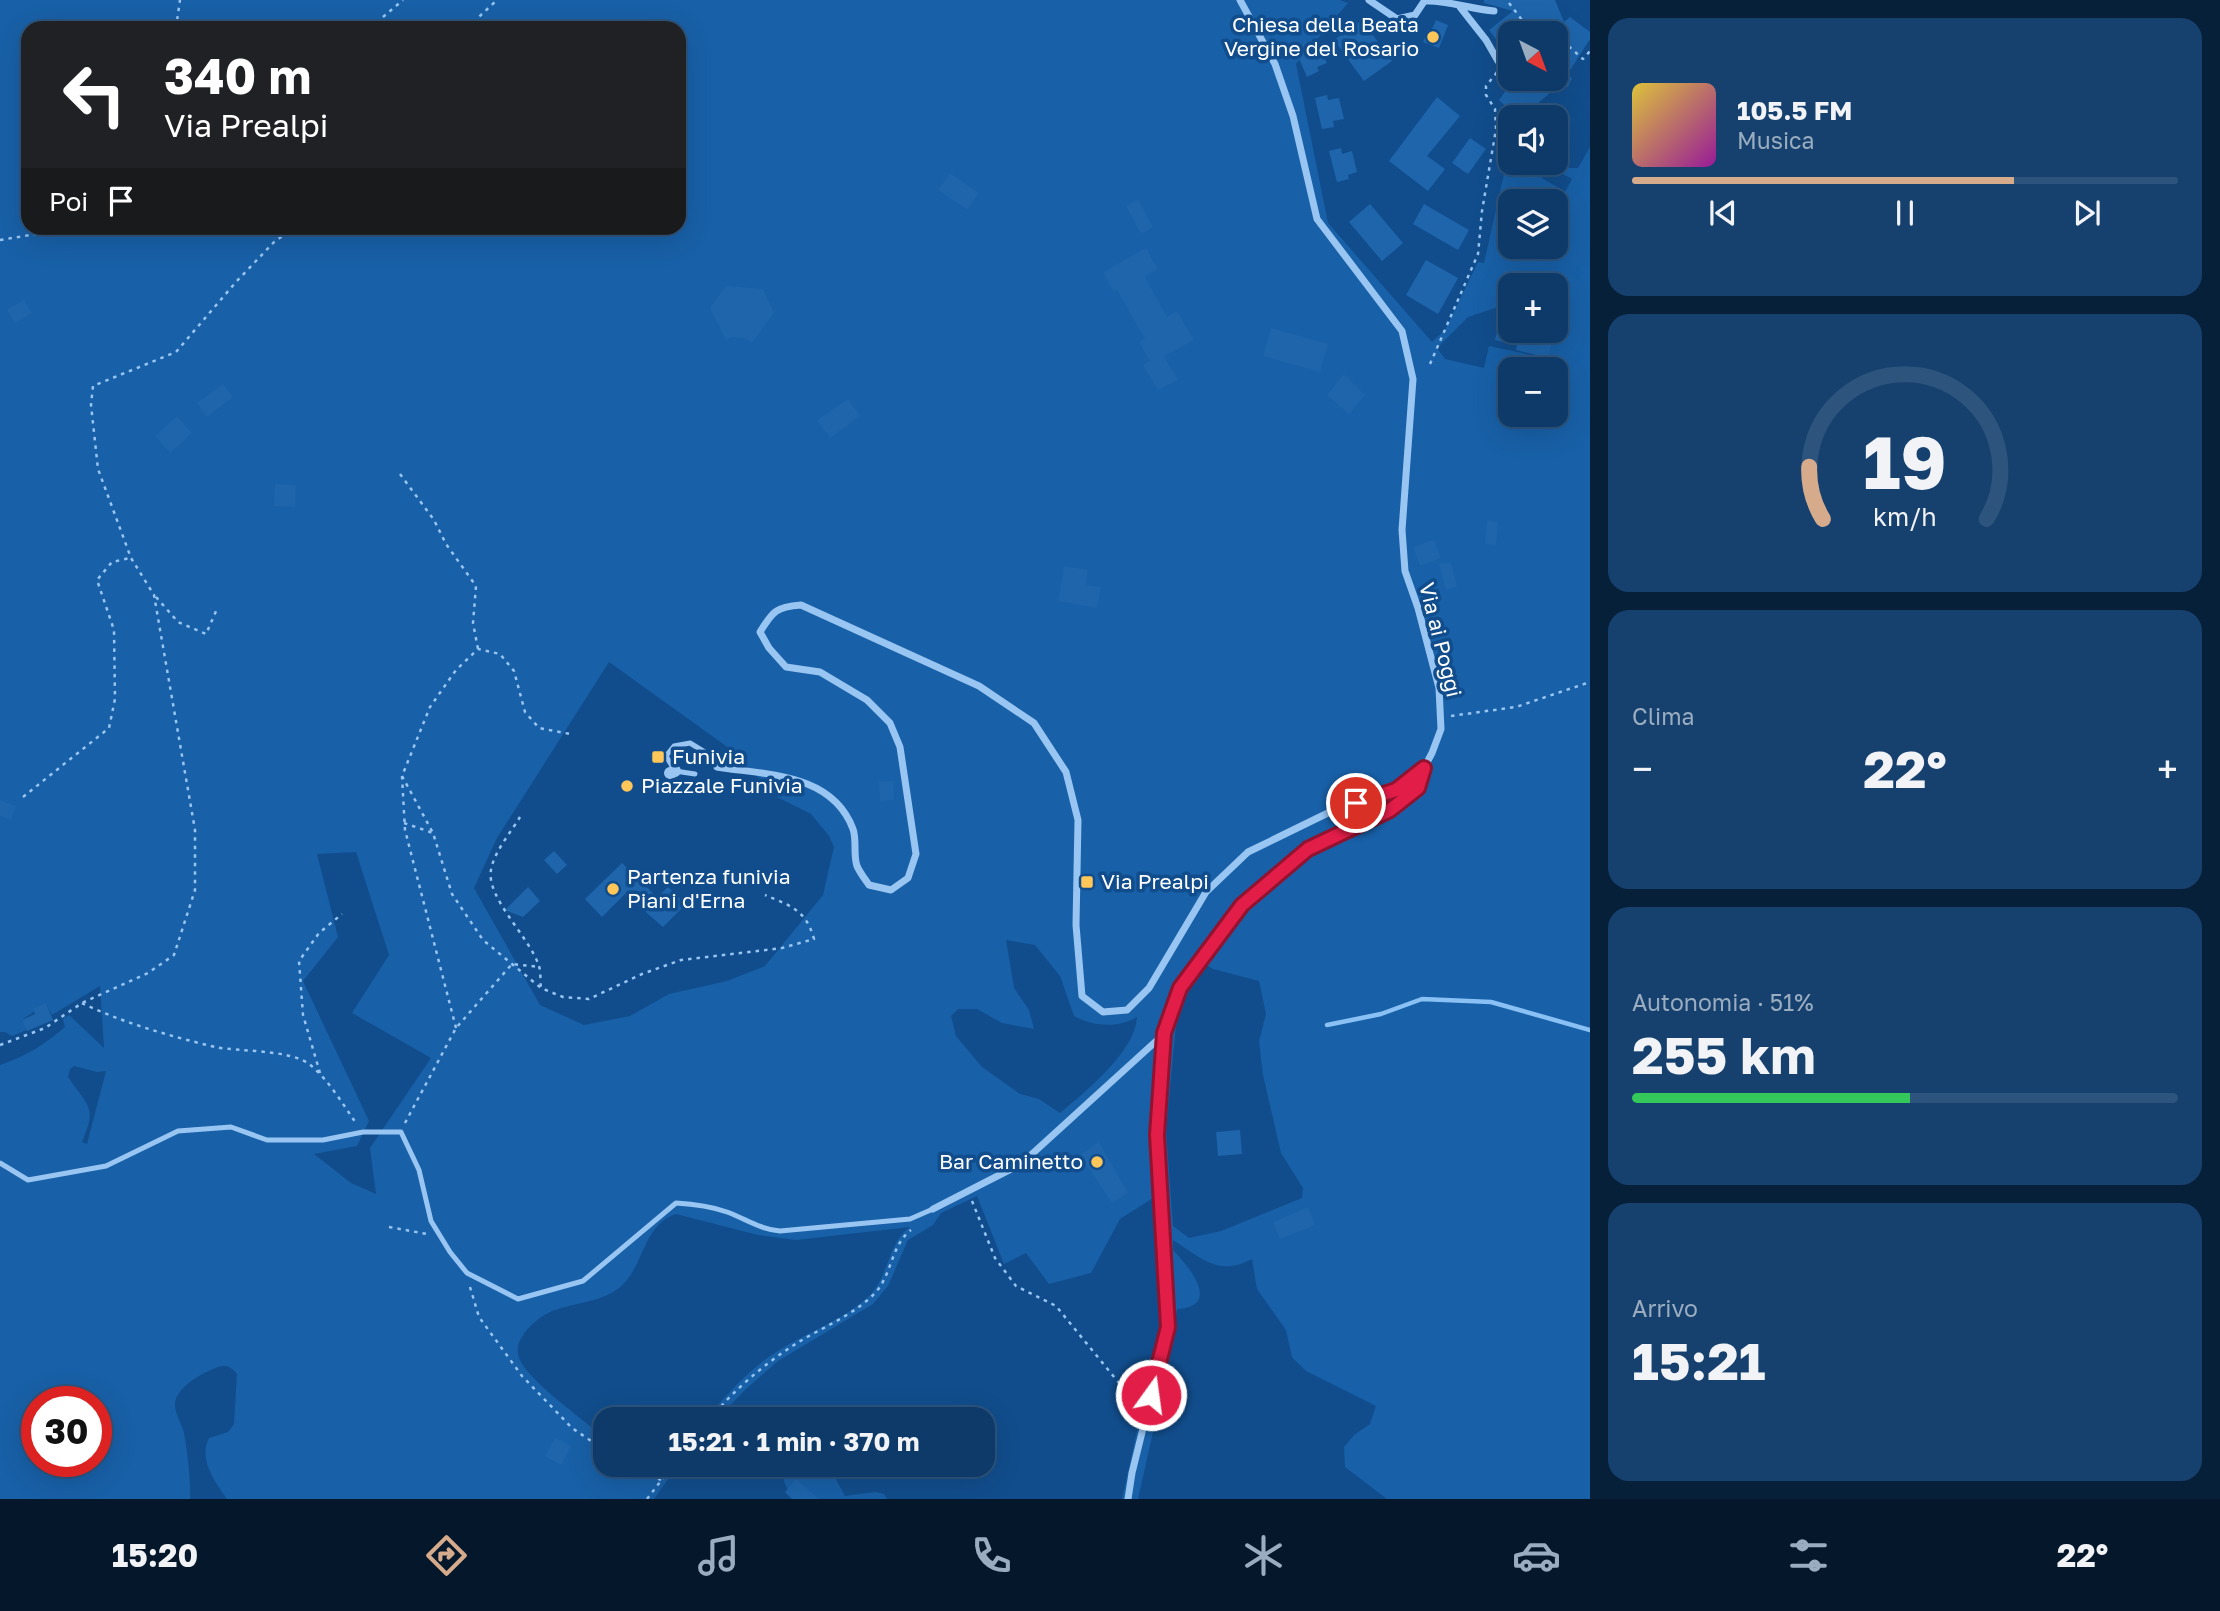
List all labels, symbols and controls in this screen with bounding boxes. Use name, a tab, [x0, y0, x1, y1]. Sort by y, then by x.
place label: Chiesa della Beata Vergine del Rosario	[1224, 11, 1419, 61]
north arrow	[1498, 21, 1568, 91]
map controls	[1498, 21, 1568, 427]
marker: Chiesa della Beata Vergine del Rosario	[1425, 29, 1441, 45]
text: 340 m	[164, 46, 312, 105]
icon: left	[49, 49, 140, 140]
text: 105.5 FM	[1737, 95, 1852, 126]
button: sound	[1498, 105, 1568, 175]
text: Via Prealpi	[164, 106, 328, 144]
text: Musica	[1737, 126, 1815, 154]
icon: arrive	[102, 182, 140, 220]
text: Poi	[49, 186, 88, 217]
button: layers	[1498, 189, 1568, 259]
icon: previous	[1704, 194, 1742, 232]
icon: pause	[1886, 194, 1924, 232]
icon: next	[2068, 194, 2106, 232]
button: +	[1498, 273, 1568, 343]
button: −	[1498, 357, 1568, 427]
text: 19	[1863, 419, 1947, 506]
text: km/h	[1873, 501, 1937, 532]
street label: Via ai Poggi	[1414, 580, 1468, 700]
text: Clima	[1632, 702, 1695, 730]
text: 22°	[1863, 737, 1947, 799]
place label: Funivia	[672, 743, 745, 769]
text: −	[1632, 746, 1653, 791]
text: +	[2157, 746, 2178, 791]
marker: Funivia	[650, 749, 666, 765]
place label: Piazzale Funivia	[641, 772, 803, 798]
pin	[1326, 773, 1386, 833]
marker: Piazzale Funivia	[619, 778, 635, 794]
icon: arrive	[1337, 784, 1375, 822]
place label: Partenza funivia Piani d'Erna	[627, 863, 791, 913]
place label: Via Prealpi	[1101, 868, 1209, 894]
marker: Via Prealpi	[1079, 874, 1095, 890]
marker: Partenza funivia Piani d'Erna	[605, 881, 621, 897]
text: Autonomia · 51%	[1632, 988, 1814, 1016]
text: 255 km	[1632, 1023, 1816, 1085]
place label: Bar Caminetto	[939, 1148, 1083, 1174]
marker: Bar Caminetto	[1089, 1154, 1105, 1170]
text: Arrivo	[1632, 1294, 1698, 1322]
text: 15:21	[1632, 1329, 1766, 1391]
position arrow	[1114, 1358, 1188, 1432]
speed limit sign: 30	[21, 1386, 112, 1477]
text: 15:21 · 1 min · 370 m	[668, 1426, 920, 1457]
icon: directions	[422, 1531, 471, 1580]
icon: music	[694, 1531, 743, 1580]
icon: phone	[967, 1531, 1016, 1580]
icon: climate	[1239, 1531, 1288, 1580]
icon: car	[1512, 1531, 1561, 1580]
icon: filters	[1784, 1531, 1833, 1580]
text: 15:20	[112, 1536, 198, 1574]
text: 22°	[2057, 1536, 2108, 1574]

